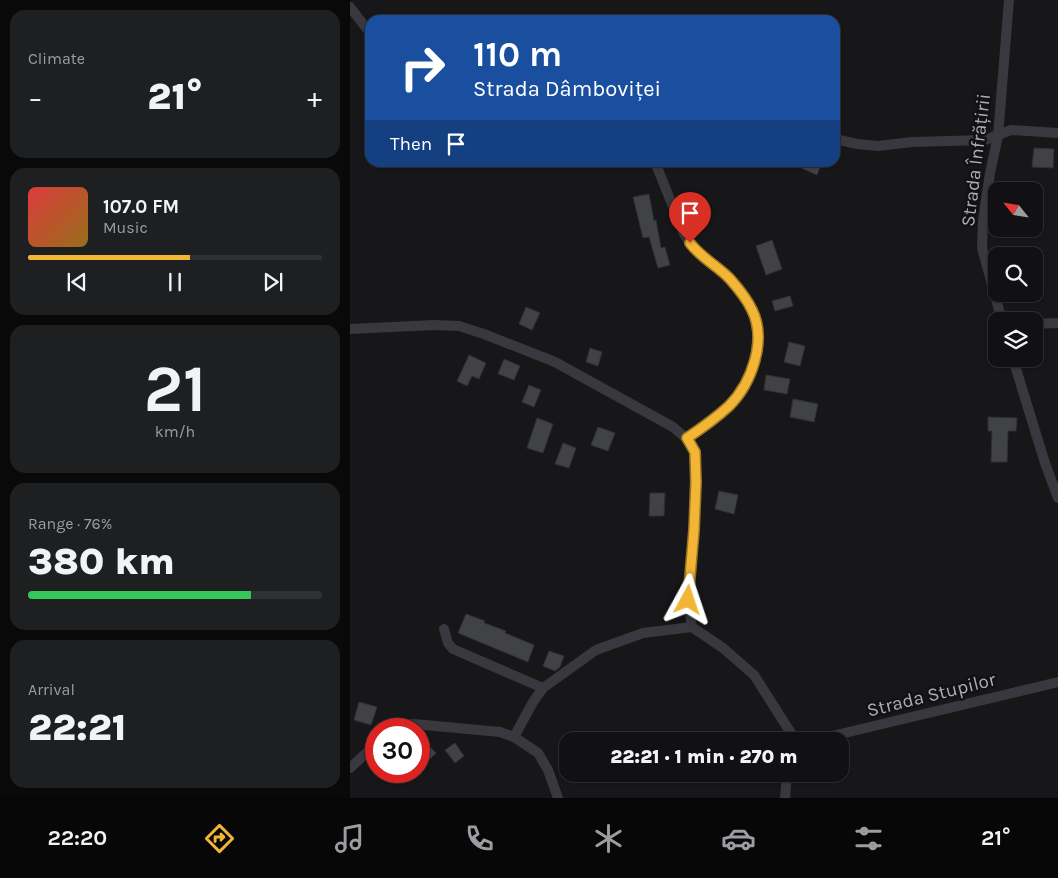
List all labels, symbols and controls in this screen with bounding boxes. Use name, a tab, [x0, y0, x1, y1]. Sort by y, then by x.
text: 110 m	[473, 34, 562, 75]
icon: right	[390, 35, 455, 100]
text: Climate	[28, 49, 85, 68]
text: 21°	[147, 74, 203, 119]
text: Strada Dâmboviței	[473, 76, 661, 102]
text: −	[28, 81, 43, 114]
text: +	[307, 81, 322, 114]
street label: Strada Înfrățirii	[957, 92, 995, 228]
icon: arrive	[442, 130, 470, 158]
text: Then	[390, 133, 432, 155]
north arrow	[988, 182, 1042, 238]
map controls	[988, 182, 1043, 367]
pin	[669, 192, 711, 243]
text: 107.0 FM	[103, 196, 179, 218]
icon: arrive	[676, 199, 704, 227]
text: Music	[103, 218, 148, 237]
button: search	[988, 247, 1043, 302]
icon: previous	[63, 268, 91, 296]
icon: pause	[161, 268, 189, 296]
icon: next	[259, 268, 287, 296]
button: layers	[988, 312, 1043, 367]
text: 21	[144, 351, 206, 427]
text: km/h	[155, 422, 195, 441]
text: Range · 76%	[28, 514, 112, 533]
text: 380 km	[28, 539, 175, 584]
position arrow	[661, 573, 713, 625]
street label: Strada Stupilor	[865, 668, 998, 722]
text: Arrival	[28, 680, 75, 699]
text: 22:21	[28, 705, 126, 750]
speed limit sign: 30	[365, 718, 430, 783]
text: 22:21 · 1 min · 270 m	[610, 746, 798, 768]
icon: directions	[202, 821, 237, 856]
icon: music	[332, 821, 367, 856]
icon: phone	[462, 821, 497, 856]
icon: climate	[591, 821, 626, 856]
icon: car	[721, 821, 756, 856]
icon: filters	[851, 821, 886, 856]
text: 22:20	[47, 825, 107, 851]
text: 21°	[981, 825, 1011, 851]

